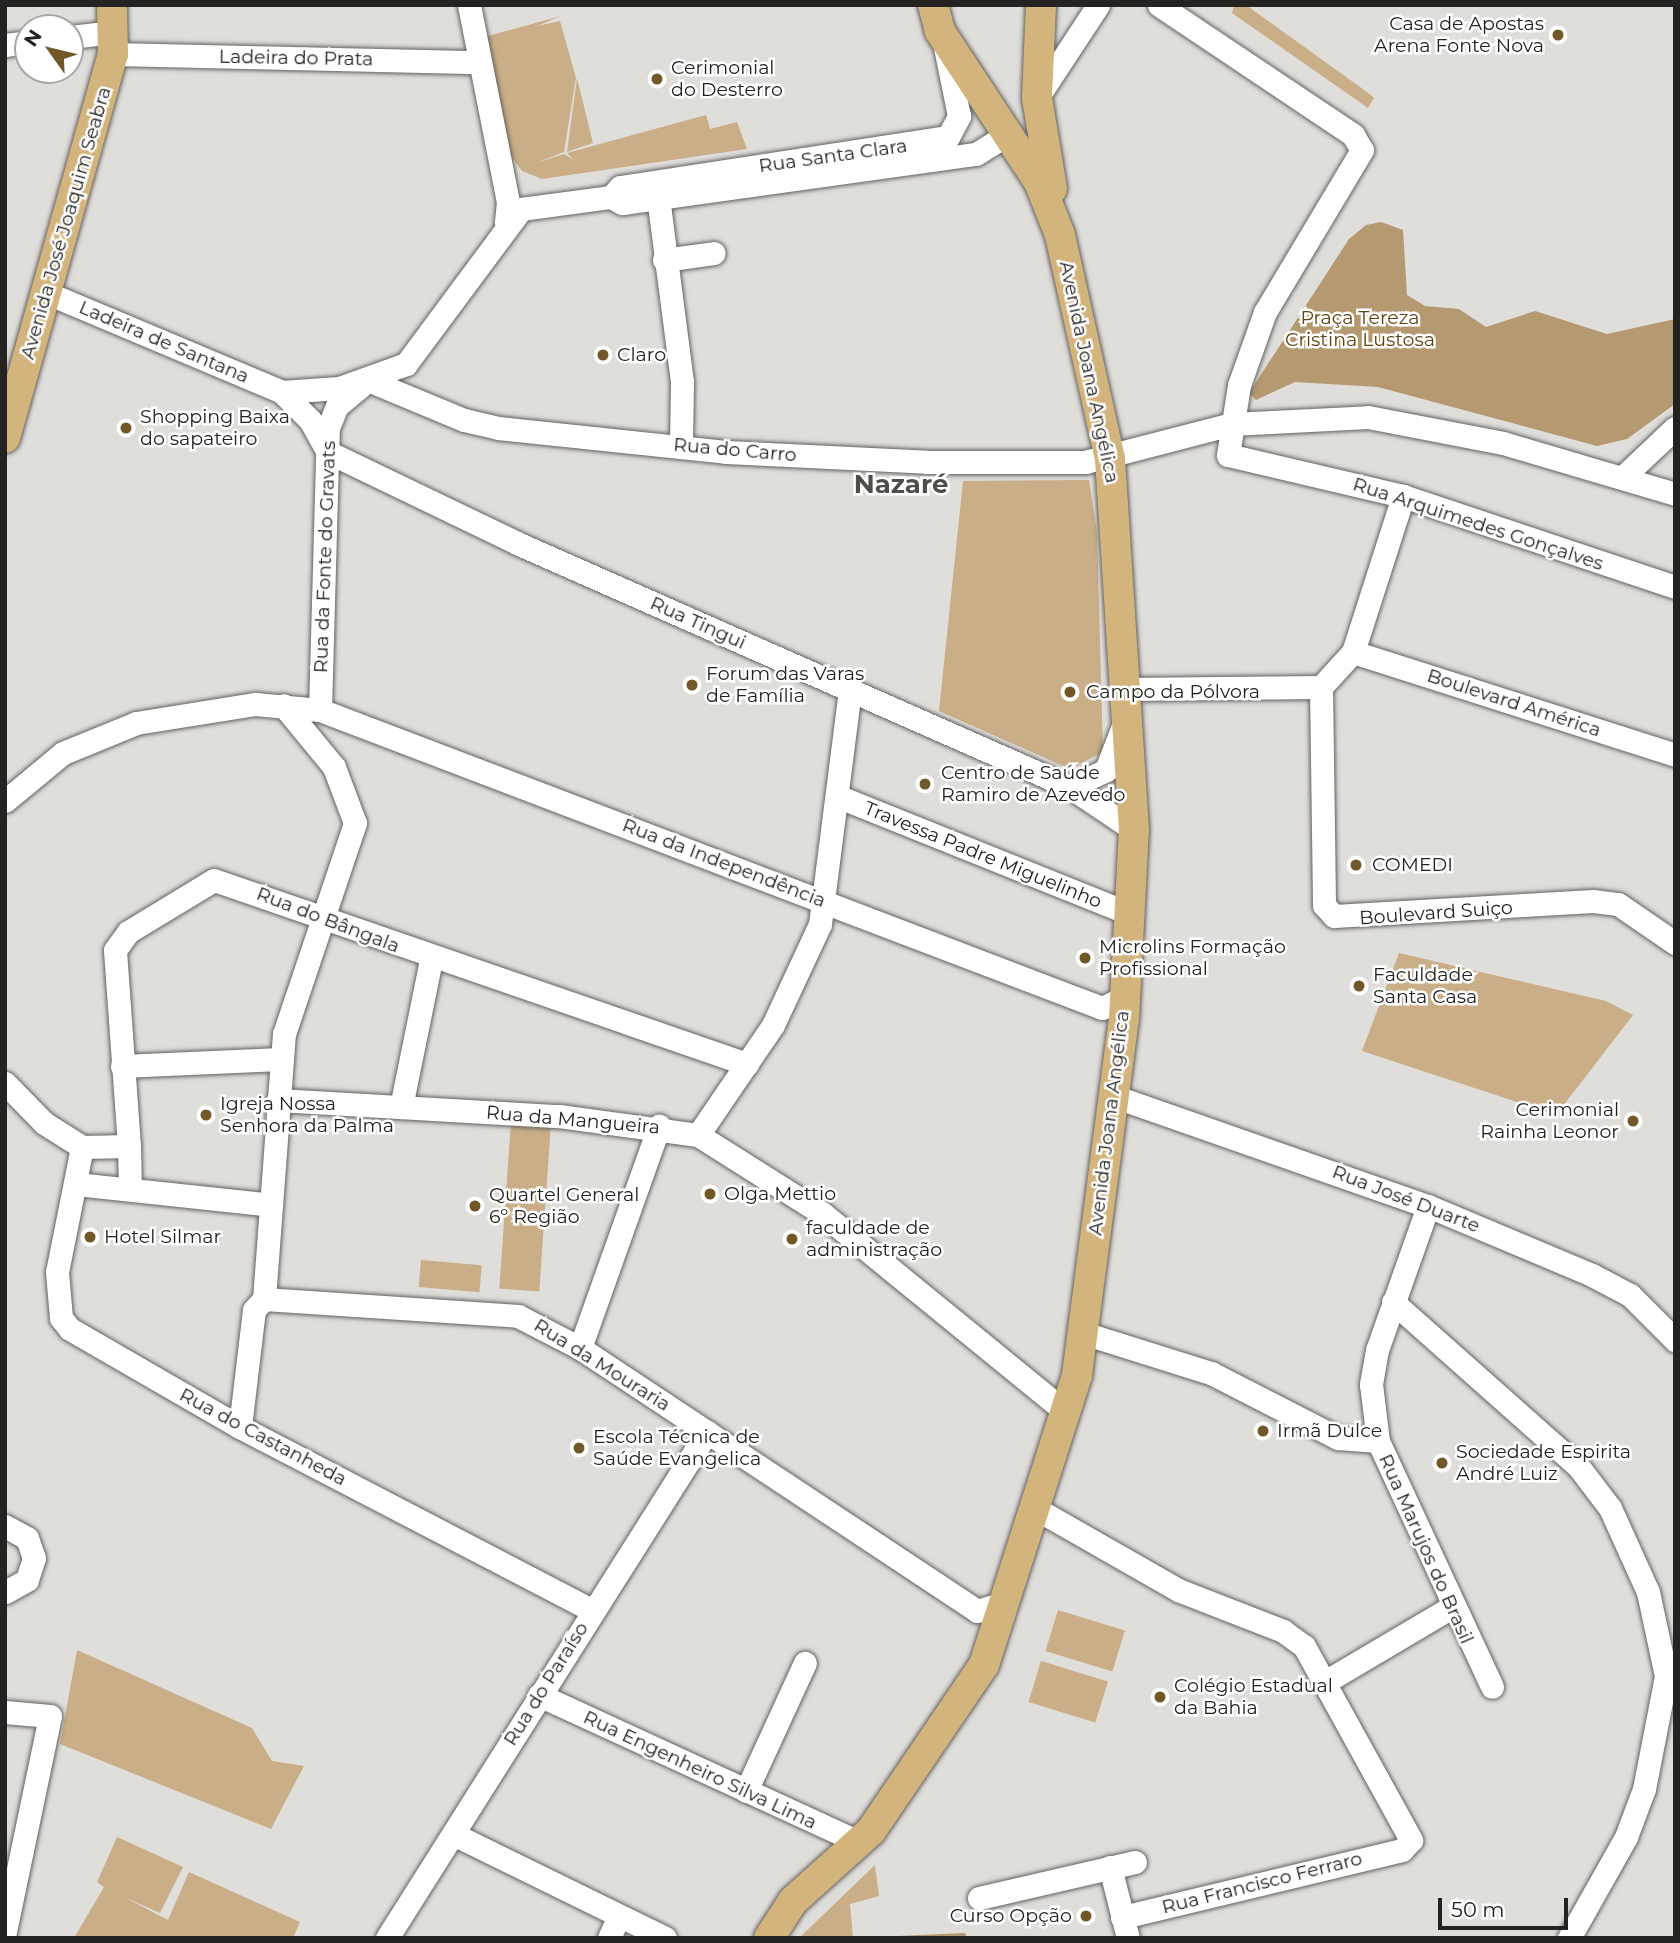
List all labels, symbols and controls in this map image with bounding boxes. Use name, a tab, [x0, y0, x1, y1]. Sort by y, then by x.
place label: Casa de Apostas Arena Fonte Nova	[1374, 13, 1544, 57]
north arrow	[14, 14, 84, 84]
text: N	[19, 25, 47, 51]
marker: Casa de Apostas Arena Fonte Nova	[1550, 27, 1566, 43]
street label: Ladeira do Prata	[219, 45, 373, 71]
place label: Cerimonial do Desterro	[671, 57, 783, 101]
marker: Cerimonial do Desterro	[649, 71, 665, 87]
street label: Avenida José Joaquim Seabra	[16, 84, 116, 362]
street label: Rua Santa Clara	[757, 134, 909, 178]
street label: Avenida Joana Angélica	[1054, 259, 1124, 485]
street label: Ladeira de Santana	[76, 296, 252, 388]
park label: Praça Tereza Cristina Lustosa	[1285, 307, 1435, 351]
place label: Claro	[617, 344, 666, 366]
marker: Claro	[595, 347, 611, 363]
place label: Shopping Baixa do sapateiro	[140, 406, 290, 450]
marker: Shopping Baixa do sapateiro	[118, 420, 134, 436]
street label: Rua do Carro	[672, 433, 798, 467]
street label: Rua da Fonte do Gravats	[310, 440, 340, 674]
district label: Nazaré	[854, 469, 948, 501]
street label: Rua Arquimedes Gonçalves	[1350, 473, 1606, 575]
street label: Rua Tingui	[647, 592, 749, 654]
place label: Forum das Varas de Família	[706, 663, 864, 707]
street label: Boulevard América	[1424, 664, 1604, 742]
marker: Forum das Varas de Família	[684, 677, 700, 693]
place label: Campo da Pólvora	[1086, 681, 1260, 703]
marker: Campo da Pólvora	[1060, 682, 1080, 702]
place label: Centro de Saúde Ramiro de Azevedo	[941, 762, 1125, 806]
marker: Centro de Saúde Ramiro de Azevedo	[915, 774, 935, 794]
street label: Travessa Padre Miguelinho	[861, 797, 1105, 913]
street label: Rua da Independência	[619, 814, 829, 912]
place label: COMEDI	[1372, 854, 1453, 876]
marker: COMEDI	[1346, 855, 1366, 875]
street label: Rua do Bângala	[253, 882, 403, 958]
street label: Boulevard Suiço	[1359, 896, 1513, 930]
place label: Microlins Formação Profissional	[1099, 936, 1286, 980]
marker: Microlins Formação Profissional	[1077, 950, 1093, 966]
place label: Faculdade Santa Casa	[1373, 964, 1477, 1008]
marker: Faculdade Santa Casa	[1351, 978, 1367, 994]
street label: Avenida Joana Angélica	[1084, 1009, 1134, 1237]
place label: Igreja Nossa Senhora da Palma	[220, 1093, 394, 1137]
place label: Cerimonial Rainha Leonor	[1480, 1099, 1619, 1143]
street label: Rua da Mangueira	[485, 1101, 661, 1139]
marker: Igreja Nossa Senhora da Palma	[198, 1107, 214, 1123]
marker: Cerimonial Rainha Leonor	[1625, 1113, 1641, 1129]
street label: Rua José Duarte	[1329, 1160, 1483, 1238]
place label: Olga Mettio	[724, 1183, 836, 1205]
place label: Quartel General 6º Região	[489, 1184, 639, 1228]
marker: Olga Mettio	[702, 1186, 718, 1202]
marker: Quartel General 6º Região	[467, 1198, 483, 1214]
place label: faculdade de administração	[806, 1217, 942, 1261]
place label: Hotel Silmar	[104, 1226, 221, 1248]
marker: Hotel Silmar	[82, 1229, 98, 1245]
marker: faculdade de administração	[784, 1231, 800, 1247]
street label: Rua da Mouraria	[530, 1314, 674, 1416]
street label: Rua do Castanheda	[176, 1383, 350, 1491]
place label: Irmã Dulce	[1277, 1420, 1382, 1442]
marker: Irmã Dulce	[1255, 1423, 1271, 1439]
place label: Escola Técnica de Saúde Evangelica	[593, 1426, 761, 1470]
marker: Escola Técnica de Saúde Evangelica	[571, 1440, 587, 1456]
place label: Sociedade Espirita André Luiz	[1456, 1441, 1631, 1485]
street label: Rua Marujos do Brasil	[1374, 1451, 1478, 1647]
marker: Sociedade Espirita André Luiz	[1434, 1455, 1450, 1471]
street label: Rua do Paraíso	[499, 1618, 593, 1750]
place label: Colégio Estadual da Bahia	[1174, 1675, 1333, 1719]
marker: Colégio Estadual da Bahia	[1152, 1689, 1168, 1705]
street label: Rua Engenheiro Silva Lima	[580, 1706, 820, 1834]
street label: Rua Francisco Ferraro	[1159, 1847, 1365, 1919]
scale bar	[1442, 1884, 1572, 1928]
text: 50 m	[1451, 1897, 1505, 1922]
place label: Curso Opção	[950, 1905, 1072, 1927]
marker: Curso Opção	[1078, 1908, 1094, 1924]

